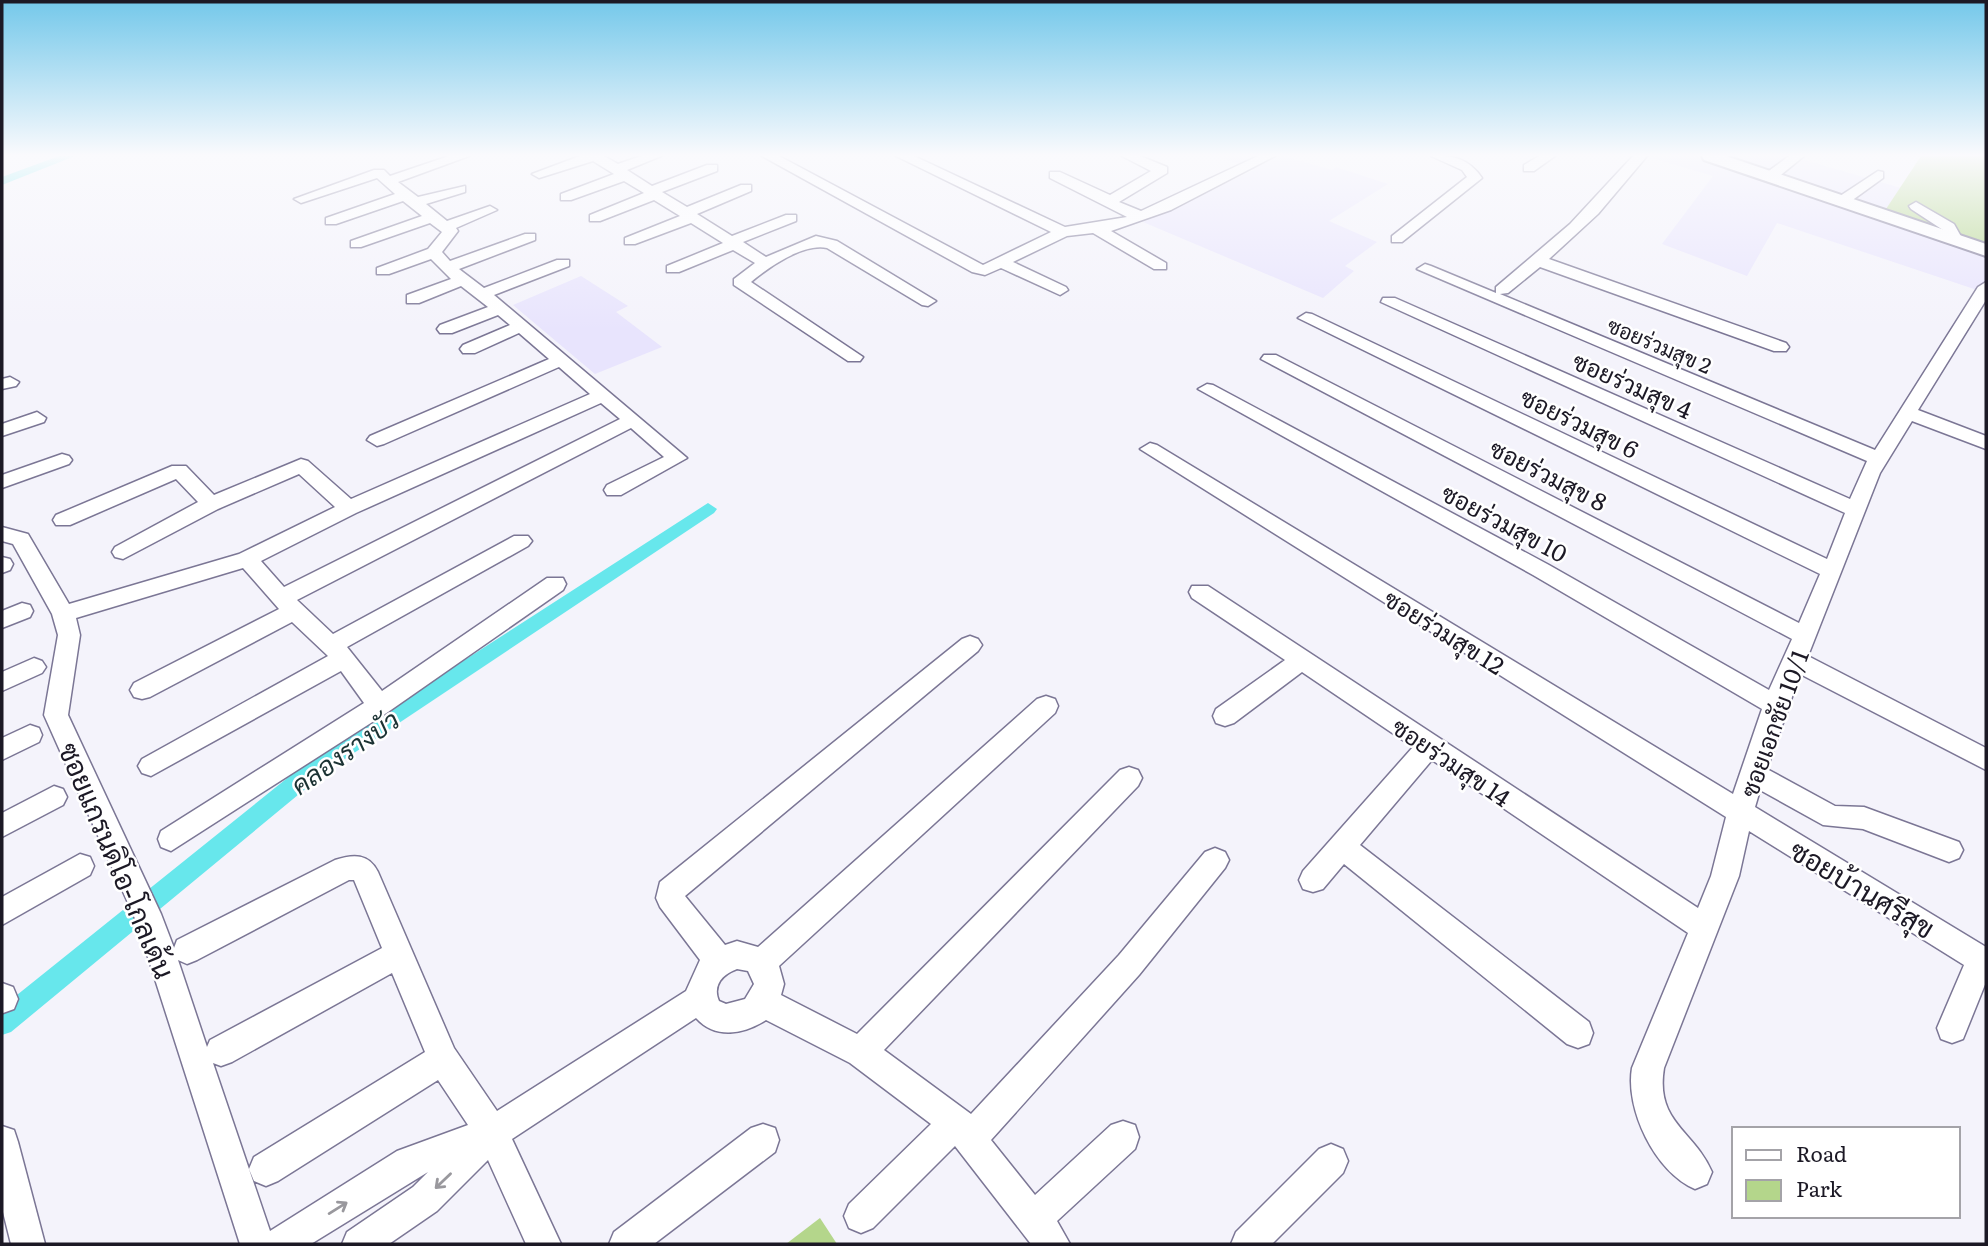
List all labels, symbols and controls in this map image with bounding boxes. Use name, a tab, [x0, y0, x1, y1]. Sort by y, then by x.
street label: ซอยร่วมสุข 2	[1603, 308, 1717, 381]
street label: ซอยร่วมสุข 4	[1567, 342, 1698, 427]
street label: ซอยร่วมสุข 6	[1515, 378, 1645, 467]
street label: ซอยร่วมสุข 8	[1484, 429, 1614, 519]
street label: ซอยร่วมสุข 10	[1435, 474, 1574, 571]
street label: ซอยร่วมสุข 12	[1377, 580, 1512, 683]
street label: ซอยเอกชัย 10/1	[1730, 644, 1816, 802]
water label: คลองรางบัว	[282, 699, 406, 803]
street label: ซอยร่วมสุข 14	[1385, 708, 1518, 814]
street label: ซอยแกรนดิโอ-โกลเด้น	[49, 735, 187, 985]
street label: ซอยบ้านศรีสุข	[1782, 828, 1943, 949]
legend	[1732, 1127, 1960, 1218]
text: Road	[1796, 1137, 1847, 1168]
one-way arrow	[435, 1172, 452, 1189]
text: Park	[1796, 1172, 1842, 1203]
one-way arrow	[328, 1201, 348, 1215]

